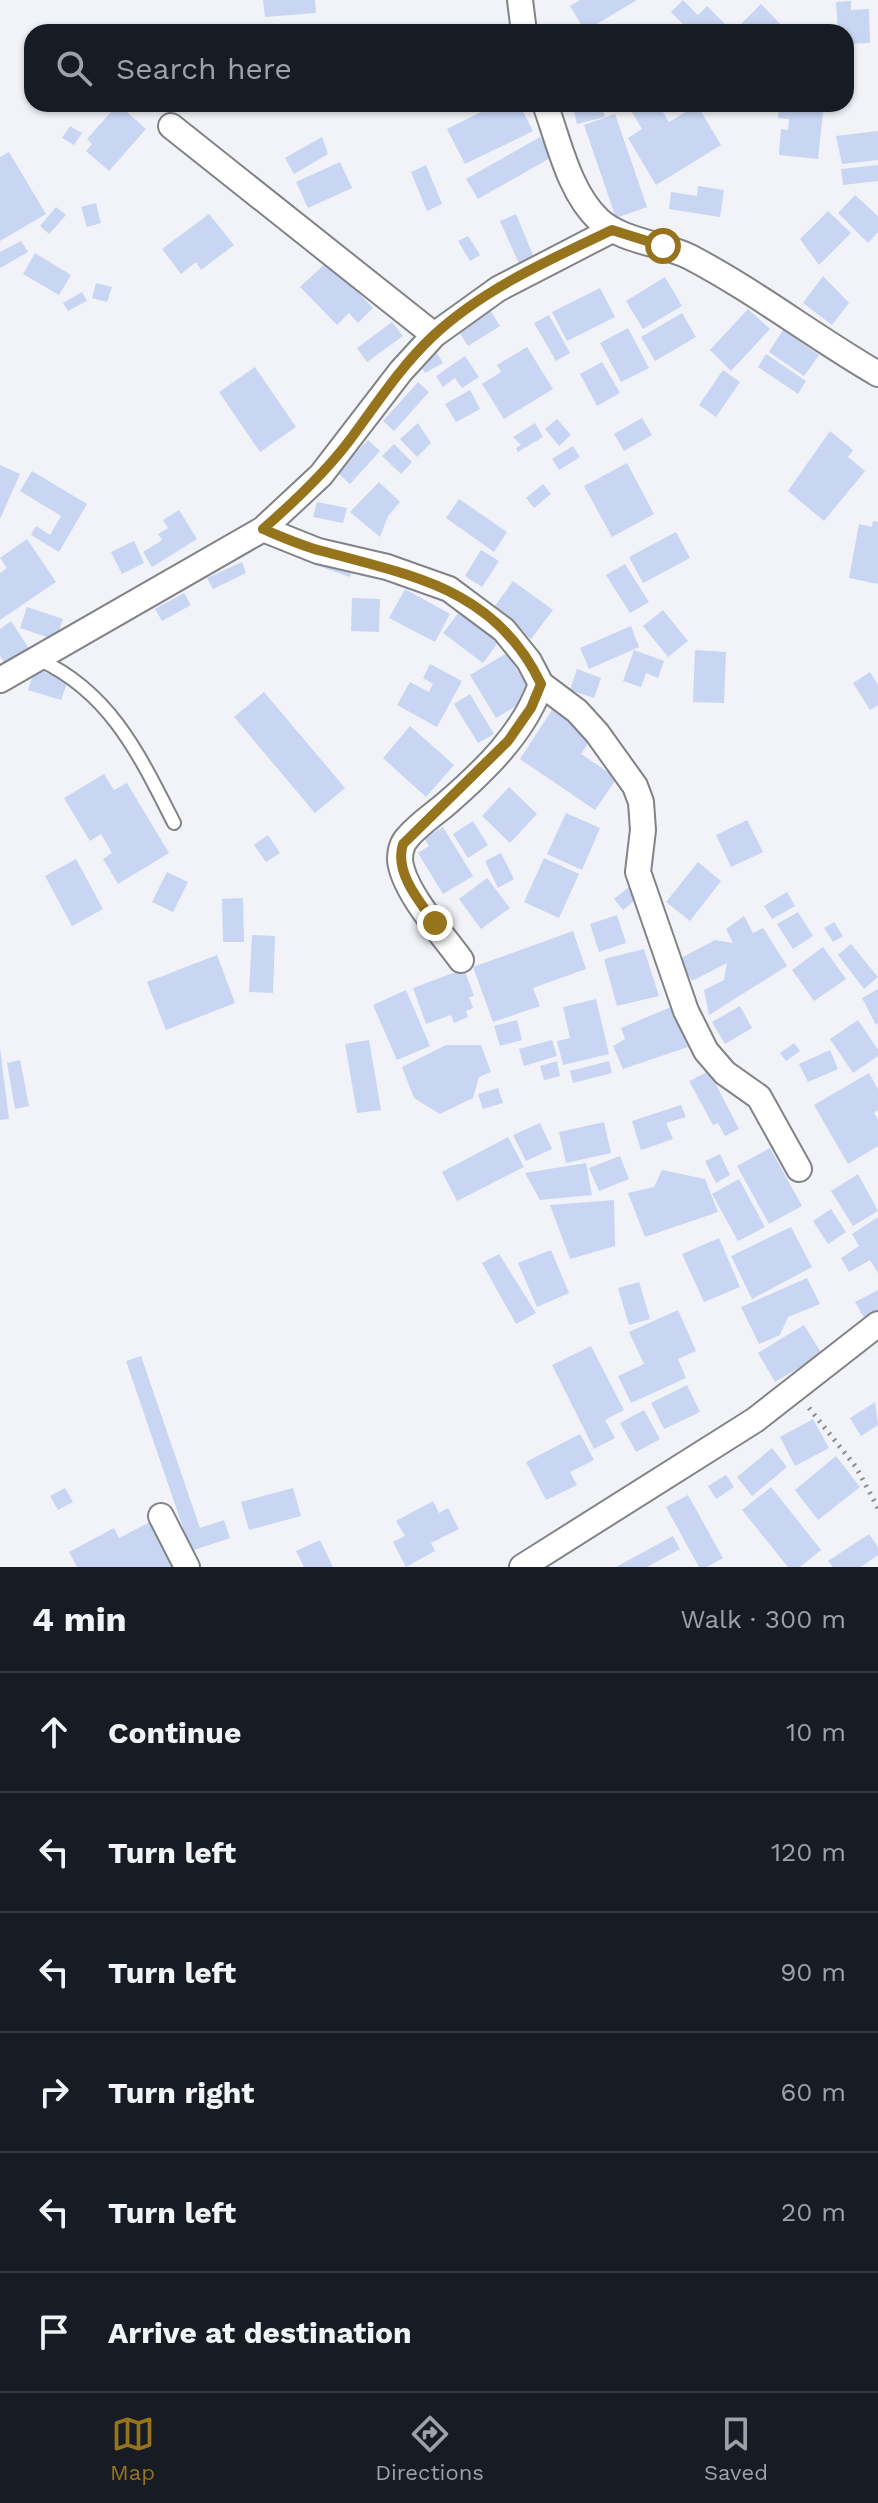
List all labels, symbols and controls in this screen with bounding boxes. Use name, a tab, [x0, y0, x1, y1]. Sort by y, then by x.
search box	[24, 24, 854, 112]
icon: search	[52, 46, 96, 90]
text: Search here	[116, 51, 292, 86]
route start	[645, 228, 681, 264]
route end	[417, 905, 453, 941]
text: 4 min	[32, 1599, 127, 1639]
text: Walk · 300 m	[680, 1604, 846, 1634]
icon: ahead	[32, 1710, 76, 1754]
text: Continue	[108, 1715, 241, 1750]
text: 10 m	[786, 1717, 846, 1747]
icon: left	[32, 1830, 76, 1874]
text: Turn left	[108, 1835, 236, 1870]
text: 120 m	[771, 1837, 846, 1867]
icon: left	[32, 1950, 76, 1994]
text: Turn left	[108, 1955, 236, 1990]
text: 90 m	[780, 1957, 846, 1987]
icon: right	[32, 2070, 76, 2114]
text: Turn right	[108, 2075, 254, 2110]
text: 60 m	[780, 2077, 846, 2107]
icon: left	[32, 2190, 76, 2234]
text: Turn left	[108, 2195, 236, 2230]
text: 20 m	[781, 2197, 846, 2227]
icon: arrive	[32, 2310, 76, 2354]
text: Arrive at destination	[108, 2315, 412, 2350]
tab: Map	[110, 2412, 155, 2485]
tab: Directions	[375, 2412, 484, 2485]
tab: Saved	[704, 2412, 768, 2485]

